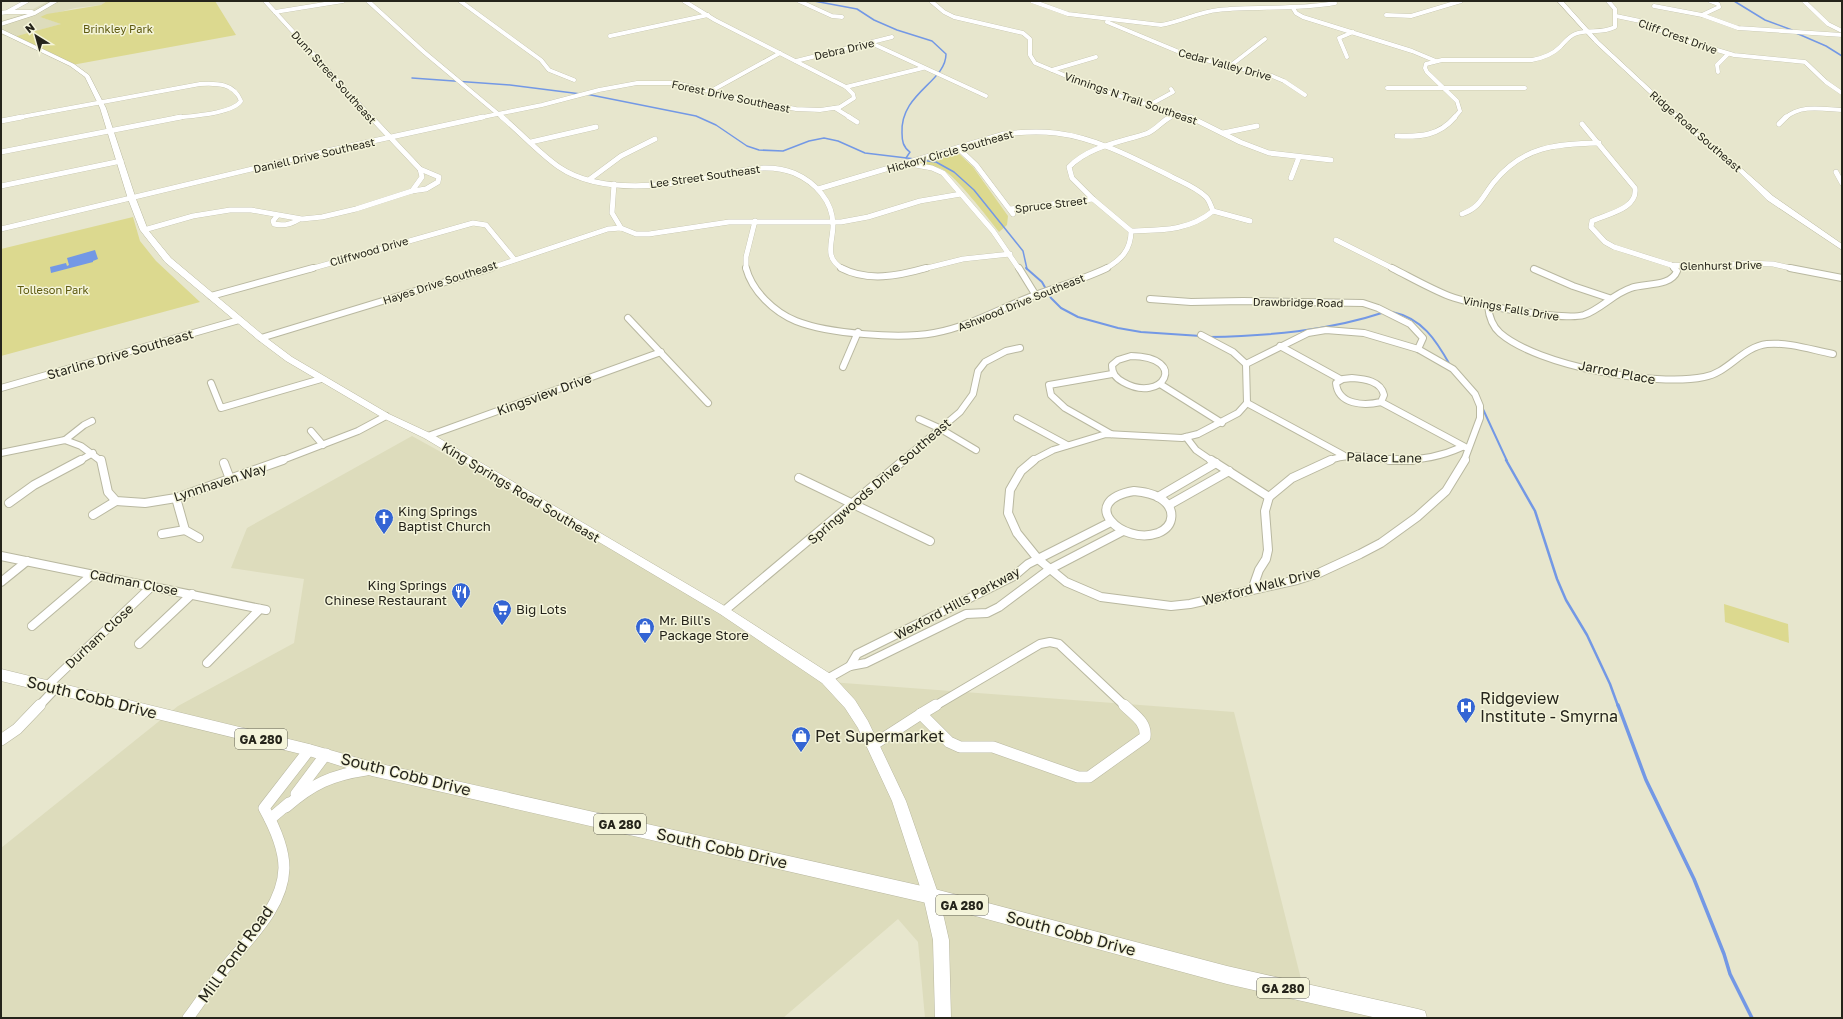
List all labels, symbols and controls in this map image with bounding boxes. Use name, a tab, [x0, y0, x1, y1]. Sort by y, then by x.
north arrow	[16, 16, 56, 56]
street label: Cliff Crest Drive	[1637, 16, 1719, 56]
text: N	[22, 20, 37, 35]
park label: Brinkley Park	[83, 22, 153, 35]
street label: Dunn Street Southeast	[289, 28, 379, 126]
street label: Debra Drive	[813, 36, 875, 62]
street label: Cedar Valley Drive	[1177, 45, 1273, 83]
street label: Vinnings N Trail Southeast	[1063, 69, 1199, 127]
street label: Forest Drive Southeast	[671, 77, 791, 115]
street label: Ridge Road Southeast	[1648, 88, 1744, 174]
street label: Hickory Circle Southeast	[885, 127, 1015, 175]
street label: Daniell Drive Southeast	[252, 135, 376, 175]
street label: Lee Street Southeast	[649, 162, 761, 190]
street label: Spruce Street	[1014, 193, 1088, 215]
street label: Cliffwood Drive	[328, 234, 410, 268]
street label: Hayes Drive Southeast	[381, 257, 499, 307]
street label: Glenhurst Drive	[1680, 258, 1762, 272]
street label: Ashwood Drive Southeast	[956, 271, 1086, 333]
park label: Tolleson Park	[17, 283, 89, 296]
street label: Vinings Falls Drive	[1462, 293, 1560, 323]
street label: Drawbridge Road	[1253, 295, 1343, 309]
street label: Starline Drive Southeast	[45, 325, 195, 383]
street label: Jarrod Place	[1577, 357, 1657, 387]
street label: Kingsview Drive	[495, 369, 593, 419]
street label: Springwoods Drive Southeast	[804, 414, 954, 548]
street label: King Springs Road Southeast	[439, 438, 603, 546]
street label: Palace Lane	[1346, 448, 1422, 466]
street label: Lynnhaven Way	[171, 459, 269, 505]
place label: King Springs Baptist Church	[398, 503, 491, 534]
church icon: King Springs Baptist Church	[373, 507, 395, 535]
street label: Wexford Hills Parkway	[892, 563, 1023, 643]
street label: Wexford Walk Drive	[1200, 564, 1322, 608]
street label: Cadman Close	[89, 566, 179, 598]
place label: King Springs Chinese Restaurant	[325, 577, 447, 608]
restaurant icon: King Springs Chinese Restaurant	[450, 581, 472, 609]
supermarket icon: Big Lots	[491, 598, 513, 626]
street label: Durham Close	[62, 600, 136, 672]
place label: Big Lots	[516, 601, 567, 617]
place label: Mr. Bill's Package Store	[659, 612, 749, 643]
shop icon: Mr. Bill's Package Store	[634, 616, 656, 644]
street label: South Cobb Drive	[25, 671, 159, 723]
place label: Ridgeview Institute - Smyrna	[1480, 688, 1618, 726]
hospital icon: Ridgeview Institute - Smyrna	[1455, 696, 1477, 724]
shop icon: Pet Supermarket	[790, 725, 812, 753]
place label: Pet Supermarket	[815, 726, 944, 746]
road number: GA 280	[235, 729, 287, 749]
street label: South Cobb Drive	[339, 748, 473, 800]
road number: GA 280	[594, 814, 646, 834]
street label: South Cobb Drive	[655, 823, 789, 873]
road number: GA 280	[936, 895, 988, 915]
street label: Mill Pond Road	[193, 902, 277, 1006]
street label: South Cobb Drive	[1004, 906, 1138, 960]
road number: GA 280	[1257, 978, 1309, 998]

